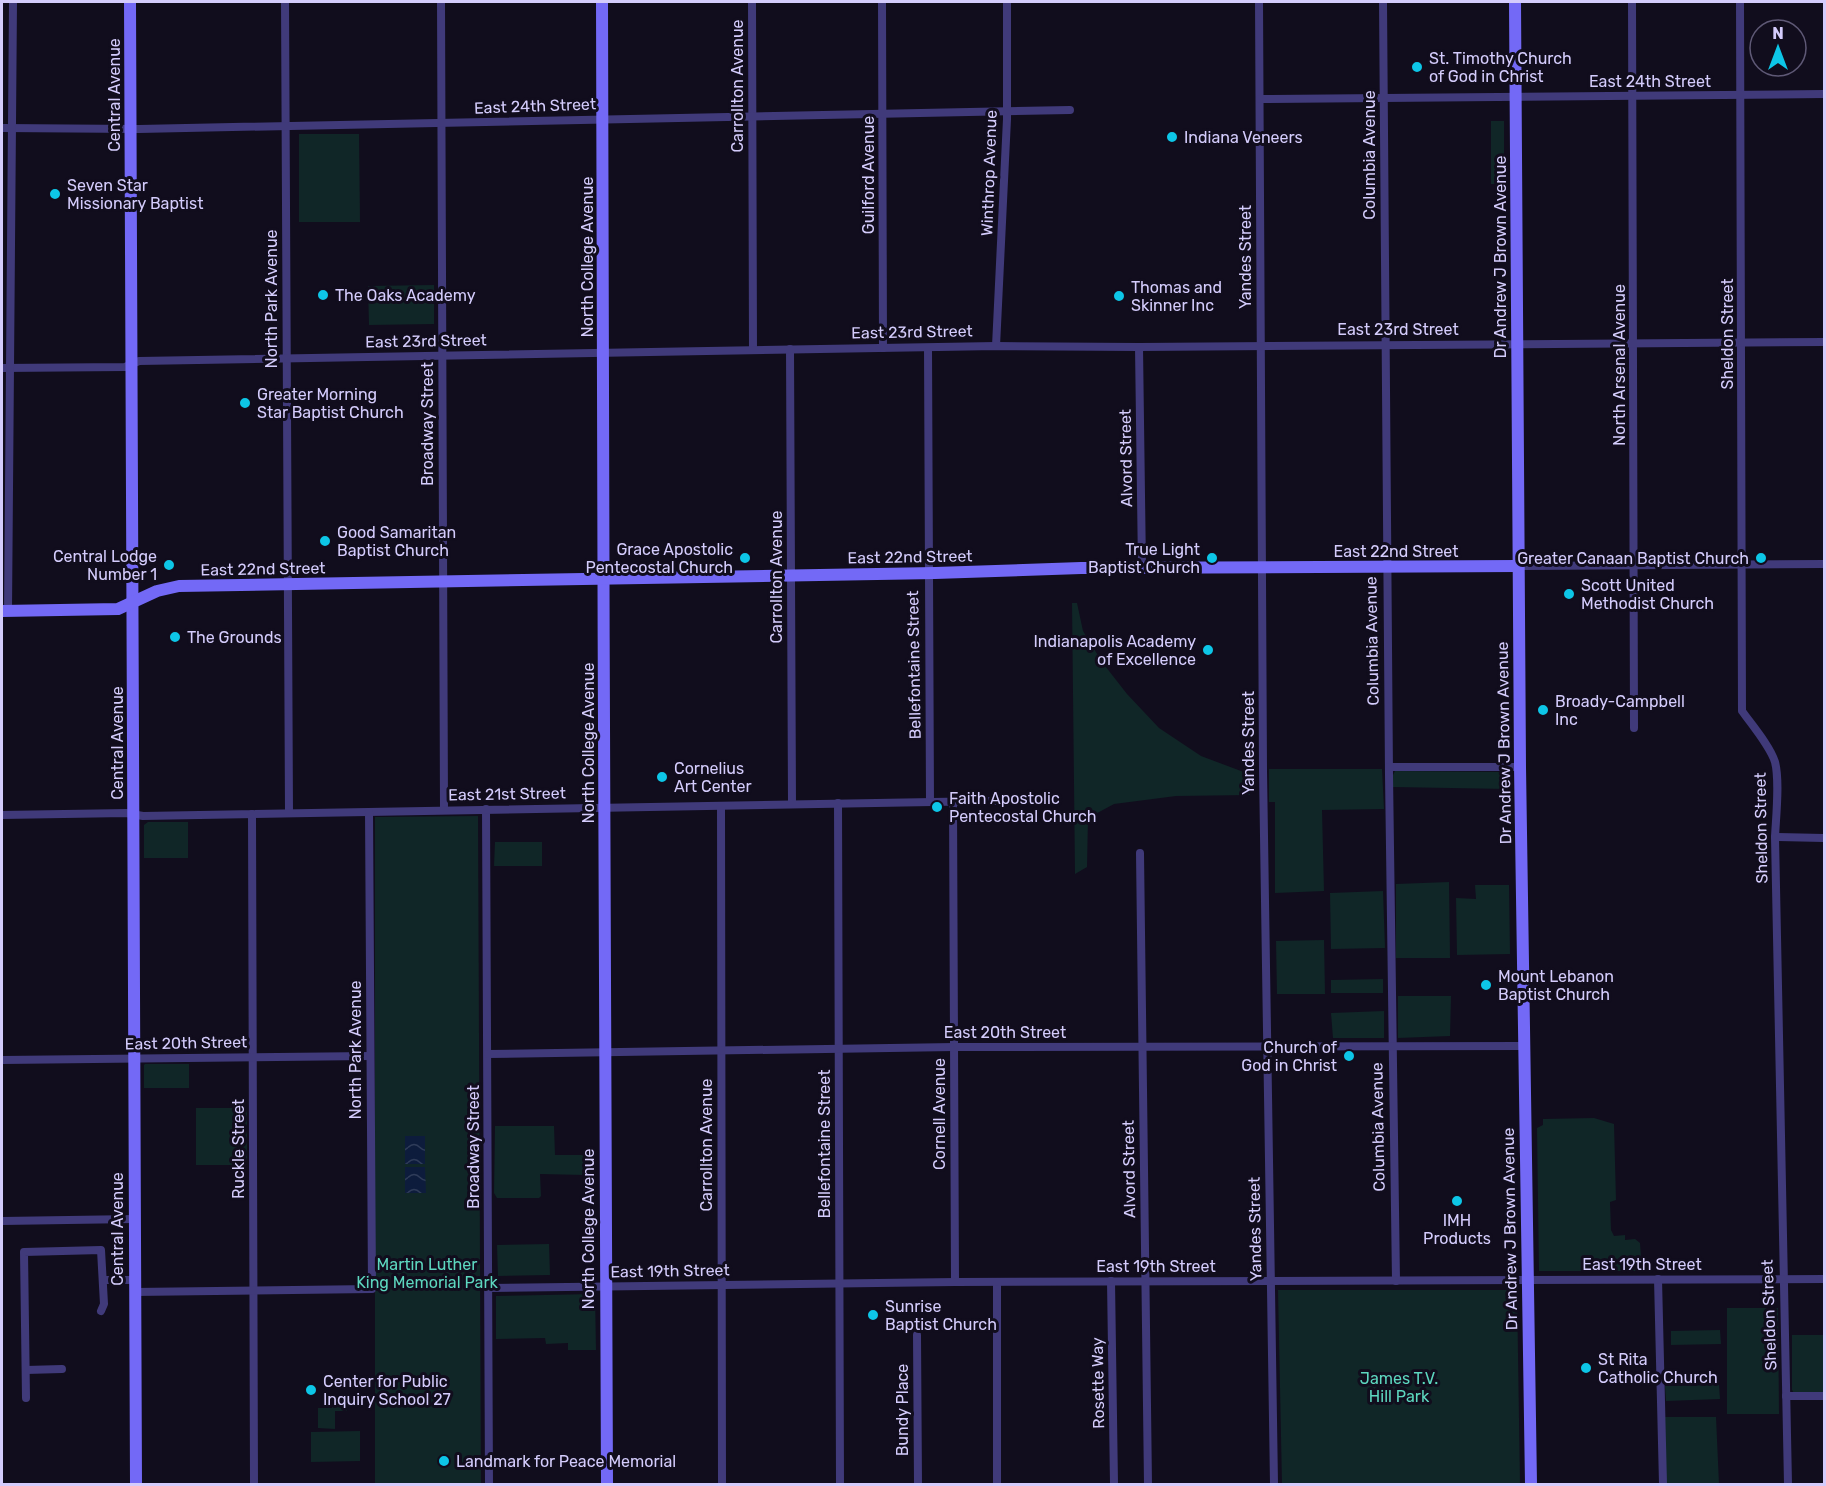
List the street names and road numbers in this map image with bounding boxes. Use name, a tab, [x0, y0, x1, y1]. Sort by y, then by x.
street label: Carrollton Avenue	[728, 19, 747, 153]
street label: Central Avenue	[105, 38, 124, 152]
street label: East 24th Street	[1589, 72, 1711, 91]
street label: Columbia Avenue	[1360, 90, 1379, 220]
street label: East 24th Street	[474, 94, 596, 118]
street label: Winthrop Avenue	[977, 109, 1001, 237]
street label: Guilford Avenue	[859, 116, 878, 234]
street label: Dr Andrew J Brown Avenue	[1491, 155, 1510, 358]
street label: North College Avenue	[578, 177, 597, 337]
street label: Yandes Street	[1236, 205, 1255, 309]
street label: North Park Avenue	[262, 229, 281, 368]
street label: Sheldon Street	[1718, 278, 1737, 390]
street label: North Arsenal Avenue	[1610, 284, 1629, 446]
street label: East 23rd Street	[1337, 320, 1459, 339]
street label: East 23rd Street	[851, 321, 973, 343]
street label: East 23rd Street	[365, 330, 487, 352]
street label: Broadway Street	[418, 362, 437, 486]
street label: Alvord Street	[1116, 409, 1136, 507]
street label: Carrollton Avenue	[767, 510, 786, 644]
street label: East 22nd Street	[1333, 542, 1459, 561]
street label: East 22nd Street	[847, 546, 973, 568]
street label: East 22nd Street	[200, 558, 326, 580]
street label: Columbia Avenue	[1361, 576, 1383, 706]
street label: Bellefontaine Street	[903, 590, 925, 740]
street label: Dr Andrew J Brown Avenue	[1493, 641, 1515, 845]
street label: North College Avenue	[579, 663, 598, 823]
street label: Central Avenue	[108, 686, 127, 800]
street label: Yandes Street	[1239, 691, 1258, 795]
street label: Sheldon Street	[1751, 772, 1771, 884]
street label: East 21st Street	[448, 783, 566, 805]
street label: North Park Avenue	[346, 980, 365, 1119]
street label: East 20th Street	[944, 1023, 1066, 1042]
street label: East 20th Street	[125, 1032, 247, 1054]
street label: Cornell Avenue	[930, 1058, 949, 1170]
street label: Columbia Avenue	[1367, 1062, 1389, 1192]
street label: Bellefontaine Street	[815, 1070, 834, 1218]
street label: Carrollton Avenue	[697, 1078, 716, 1212]
street label: Broadway Street	[464, 1085, 483, 1209]
street label: Ruckle Street	[229, 1099, 248, 1199]
street label: Alvord Street	[1119, 1120, 1139, 1218]
street label: Dr Andrew J Brown Avenue	[1499, 1127, 1521, 1331]
street label: North College Avenue	[579, 1149, 598, 1309]
street label: Central Avenue	[108, 1172, 127, 1286]
street label: Yandes Street	[1245, 1177, 1265, 1281]
street label: East 19th Street	[1582, 1255, 1702, 1274]
street label: East 19th Street	[1096, 1257, 1216, 1276]
street label: Sheldon Street	[1758, 1259, 1780, 1371]
street label: East 19th Street	[610, 1260, 730, 1282]
street label: Rosette Way	[1088, 1337, 1108, 1429]
street label: Bundy Place	[893, 1364, 912, 1456]

